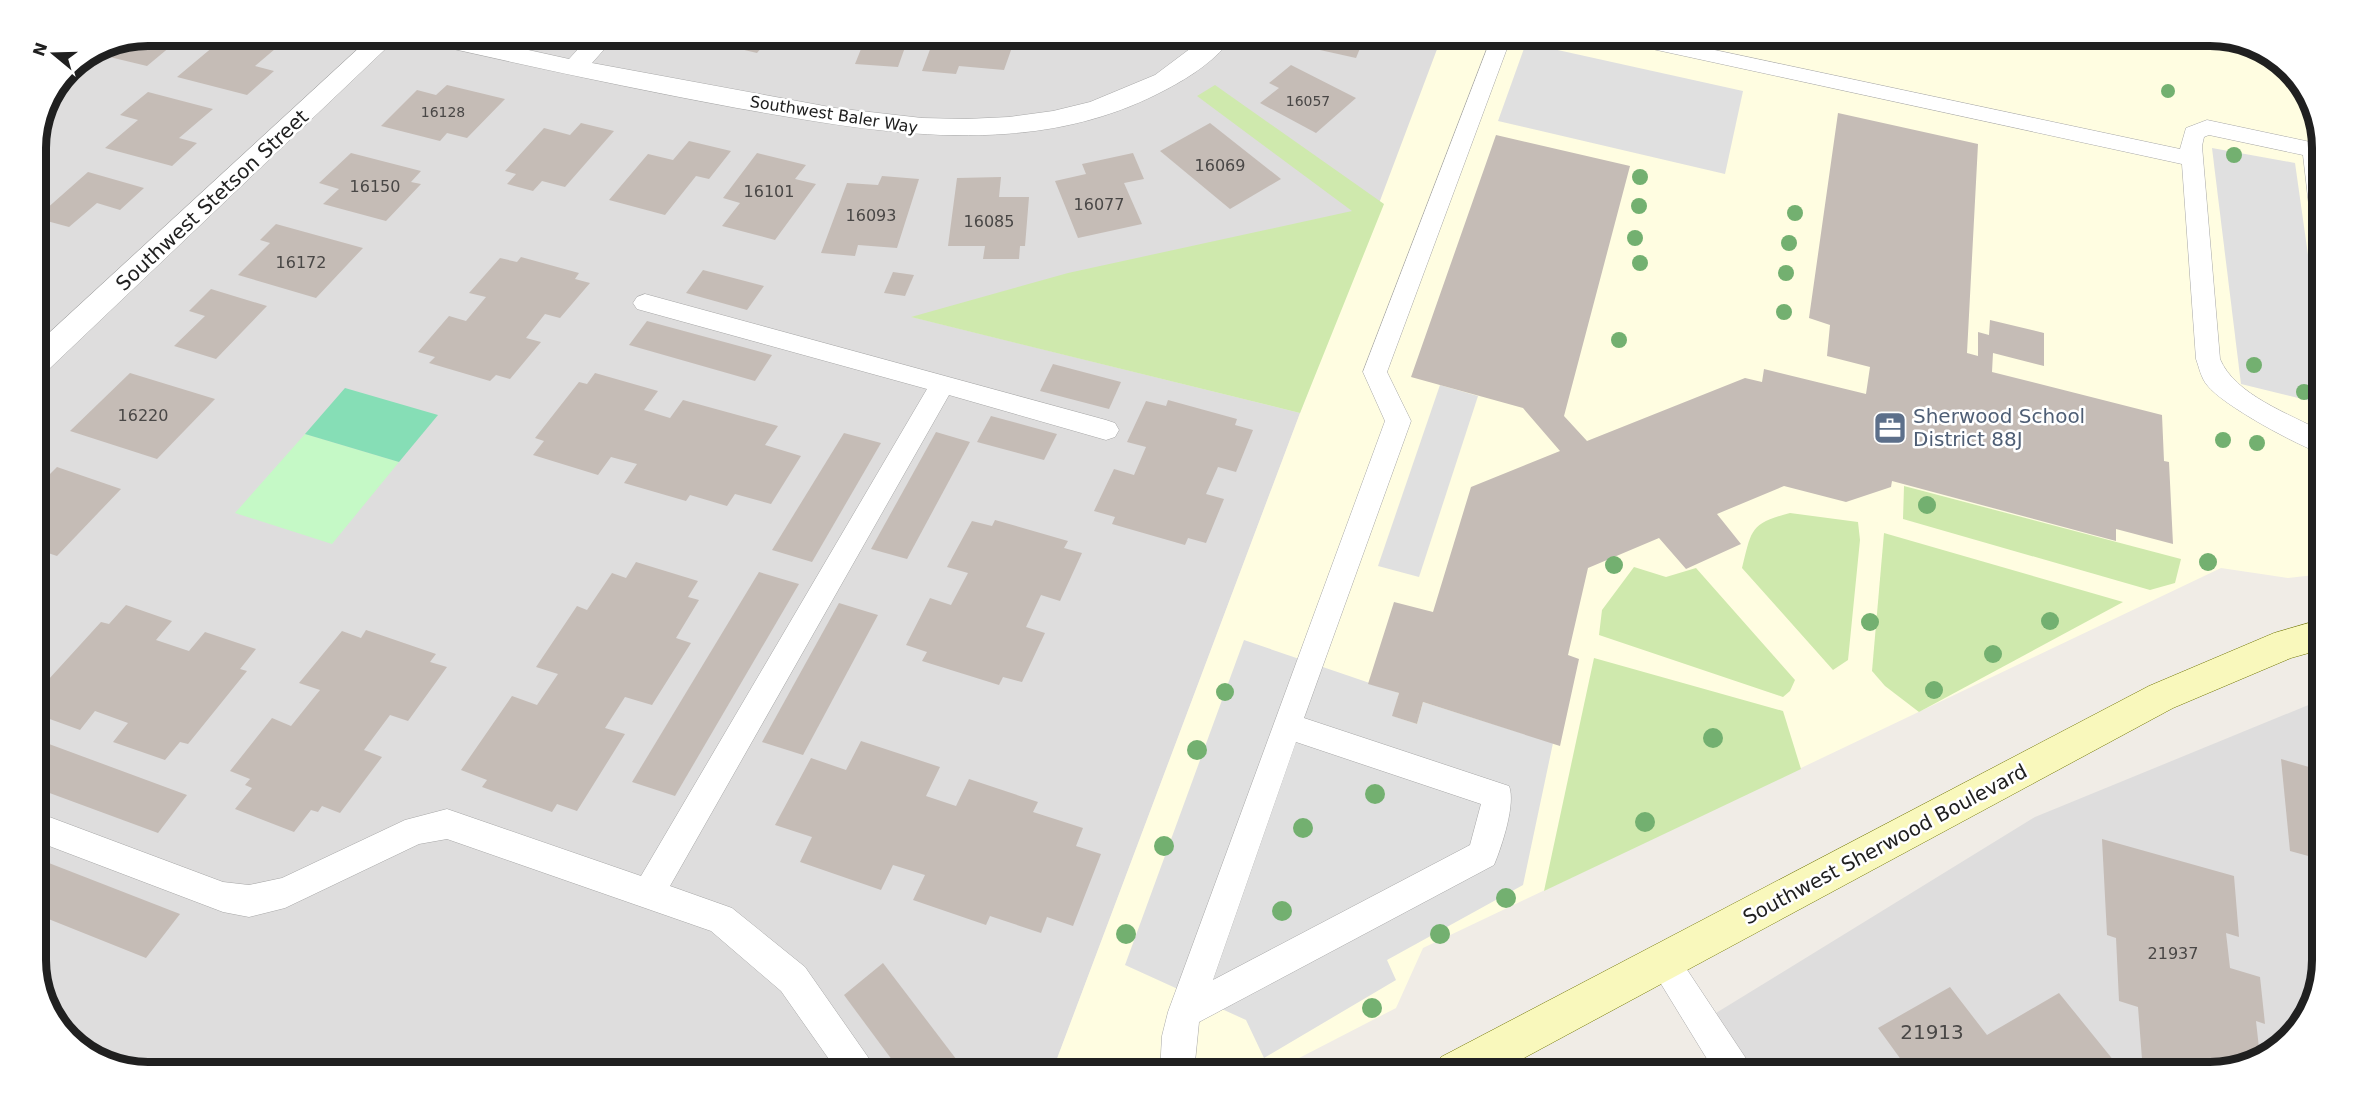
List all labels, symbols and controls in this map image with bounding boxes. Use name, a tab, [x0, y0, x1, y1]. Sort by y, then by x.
north arrow	[24, 24, 84, 84]
text: N	[29, 40, 51, 59]
street label: Southwest Baler Way	[749, 92, 919, 137]
house number: 16057	[1286, 93, 1330, 109]
street label: Southwest Stetson Street	[111, 104, 313, 296]
house number: 16128	[421, 104, 465, 120]
house number: 16069	[1195, 156, 1245, 175]
house number: 16150	[350, 177, 400, 196]
house number: 16101	[744, 182, 794, 201]
house number: 16077	[1074, 195, 1124, 214]
house number: 16093	[846, 206, 896, 225]
house number: 16085	[964, 212, 1014, 231]
house number: 16172	[276, 253, 326, 272]
place label: Sherwood School District 88J	[1913, 404, 2085, 451]
house number: 16220	[118, 406, 168, 425]
office icon: Sherwood School District 88J	[1872, 410, 1908, 446]
street label: Southwest Sherwood Boulevard	[1739, 759, 2031, 929]
house number: 21937	[2148, 944, 2198, 963]
house number: 21913	[1900, 1020, 1964, 1044]

